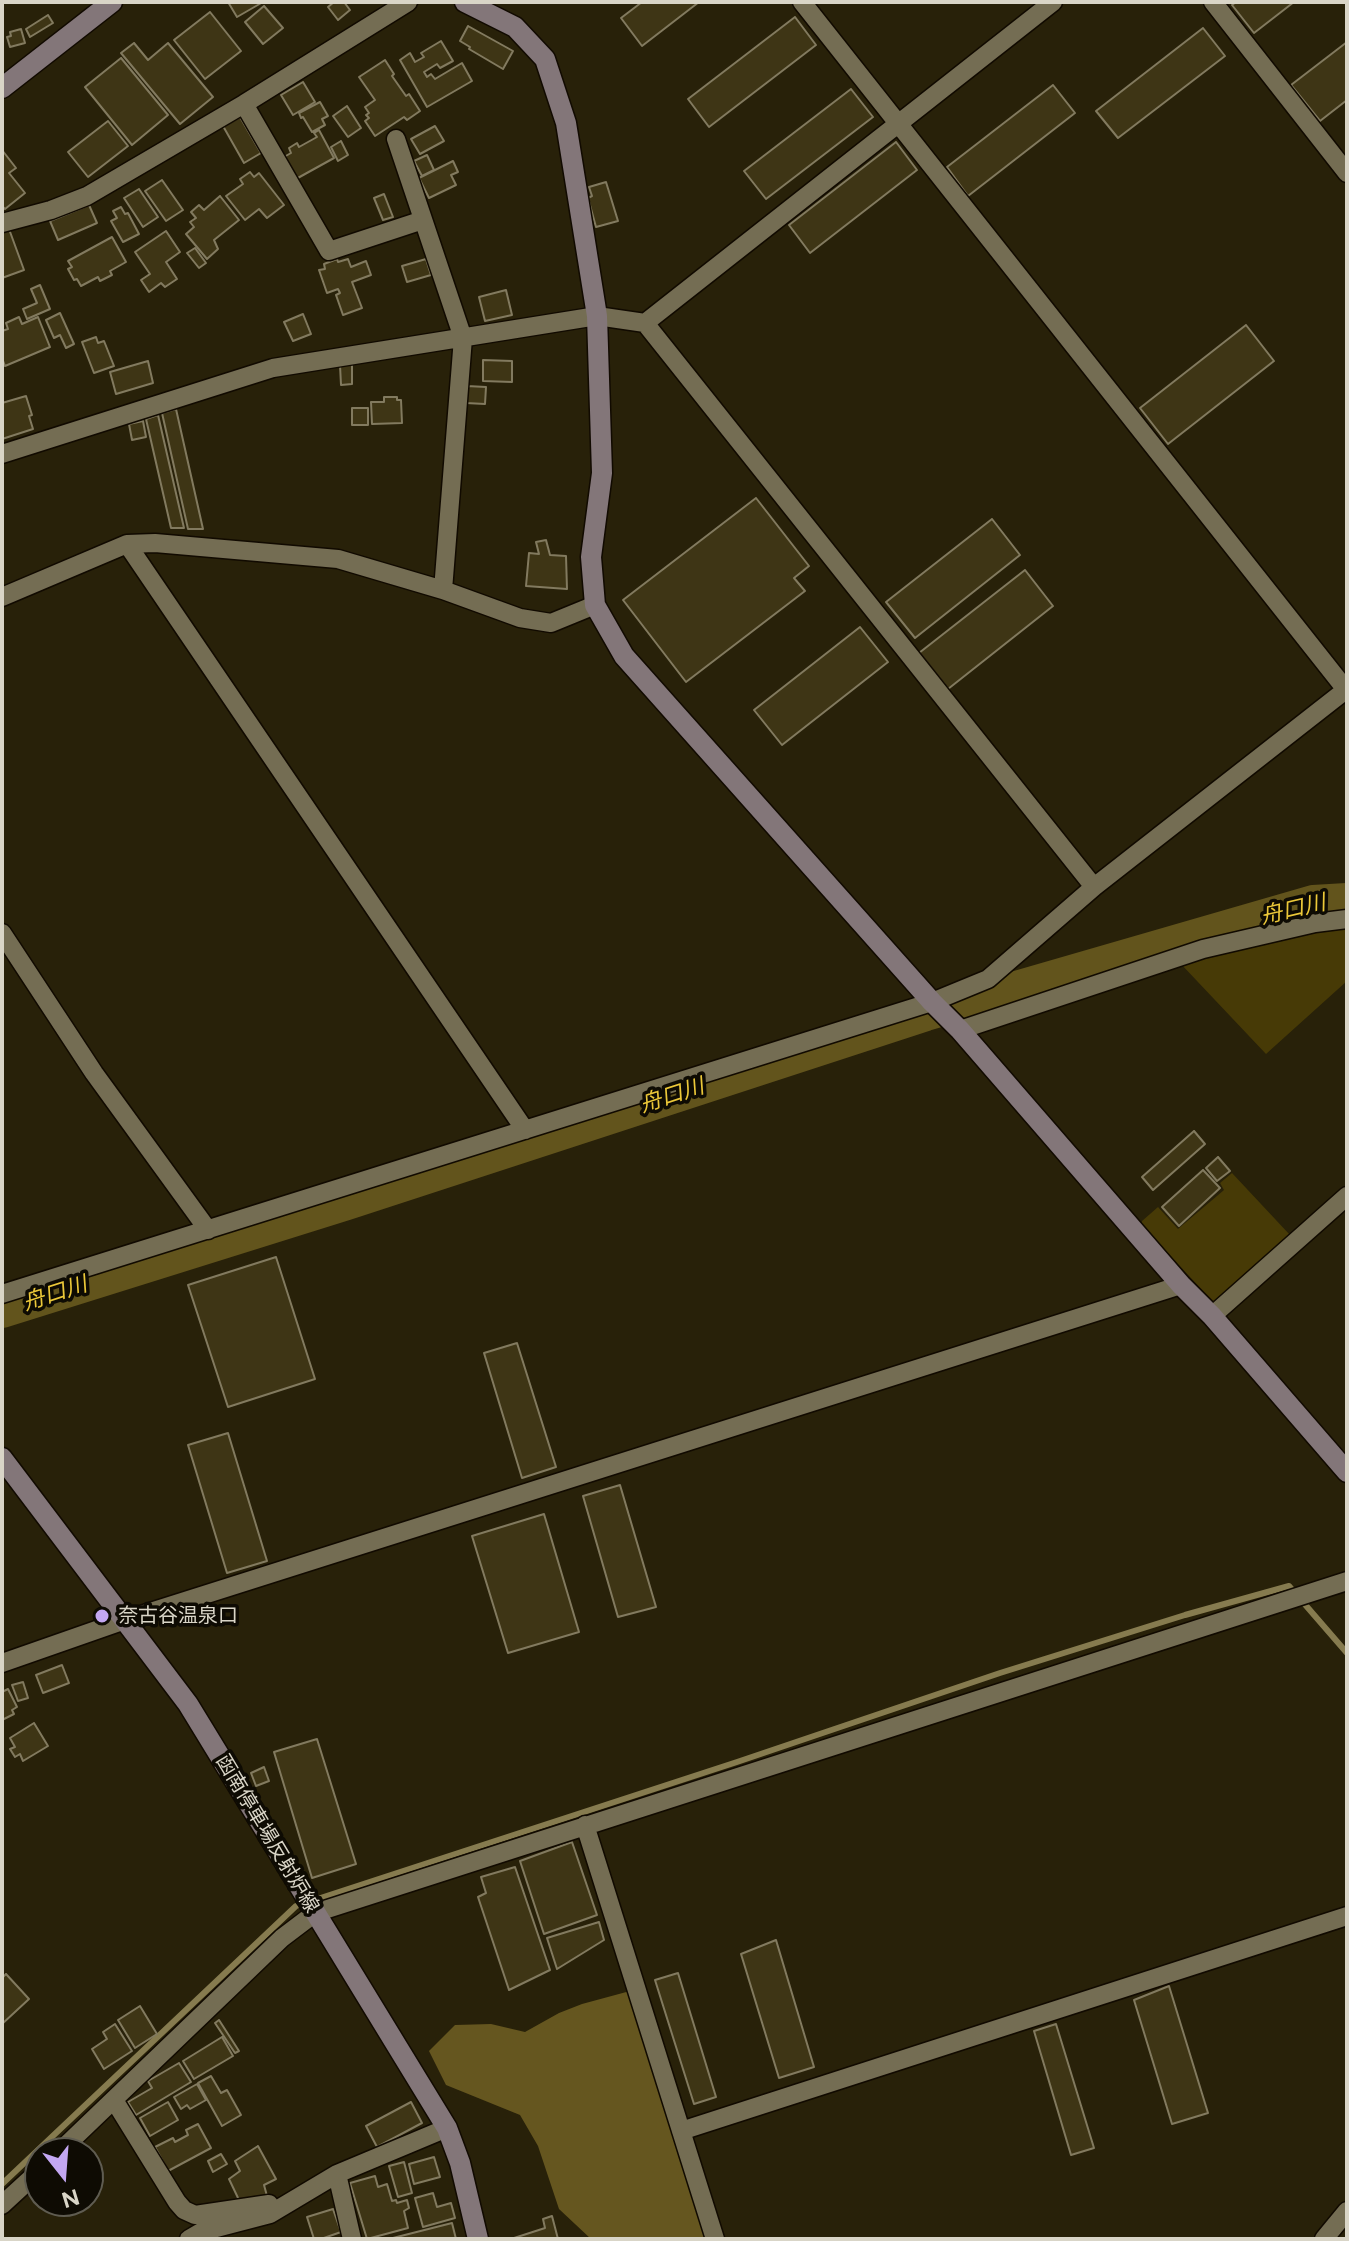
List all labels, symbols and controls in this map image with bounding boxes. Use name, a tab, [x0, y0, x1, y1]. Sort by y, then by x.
water label: 舟口川	[1258, 890, 1328, 930]
water label: 舟口川	[637, 1073, 707, 1119]
water label: 舟口川	[20, 1271, 90, 1317]
place label: 奈古谷温泉口	[118, 1604, 238, 1628]
marker: 奈古谷温泉口	[93, 1607, 111, 1625]
street label: 函南停車場反射炉線	[210, 1751, 324, 1917]
north arrow	[24, 2137, 104, 2217]
text: N	[59, 2183, 83, 2214]

